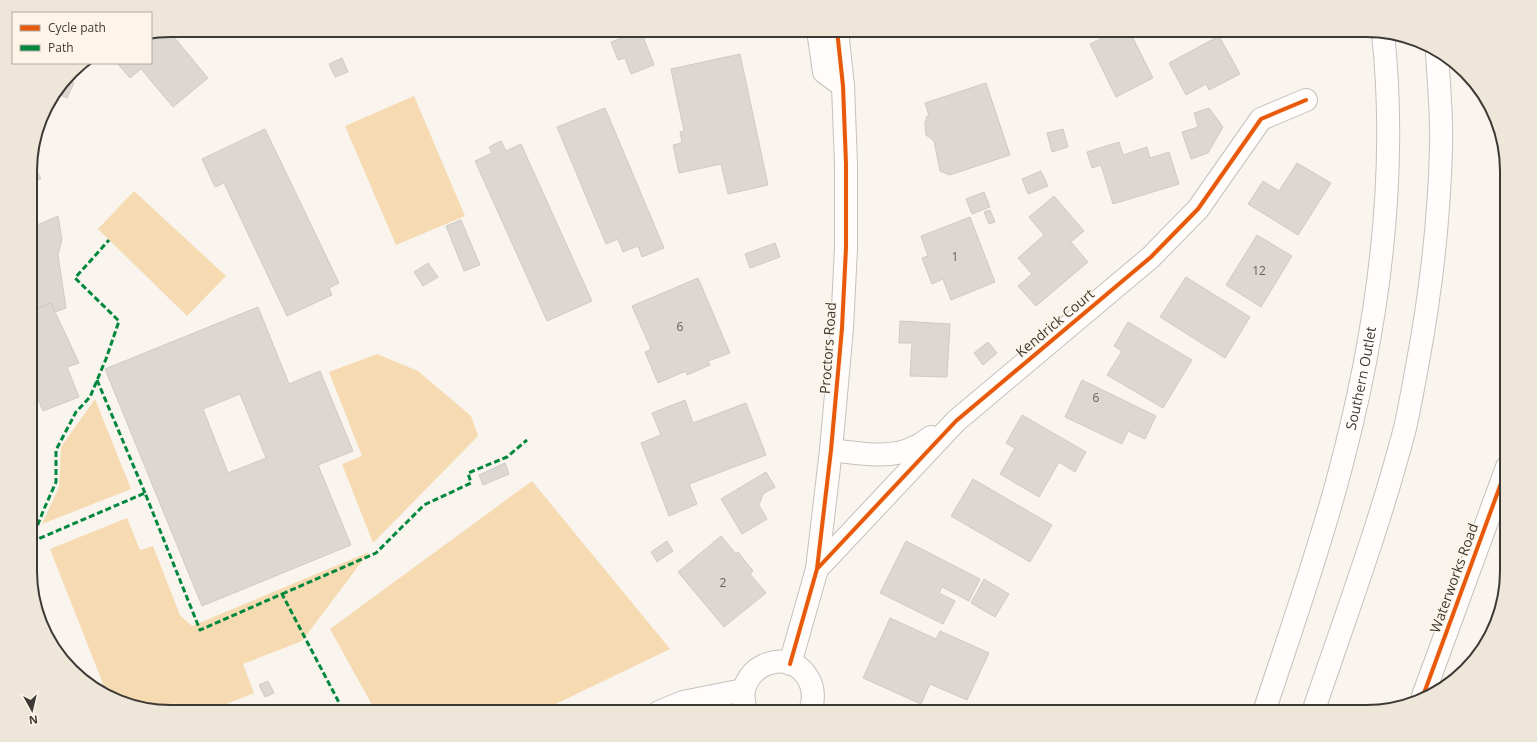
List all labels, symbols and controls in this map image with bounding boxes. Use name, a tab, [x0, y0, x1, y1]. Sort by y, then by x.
legend	[12, 12, 152, 64]
text: Cycle path	[48, 19, 106, 36]
text: Path	[48, 39, 74, 56]
house number: 1	[952, 248, 958, 265]
house number: 12	[1252, 262, 1266, 279]
street label: Kendrick Court	[1011, 284, 1098, 361]
street label: Proctors Road	[815, 301, 840, 395]
house number: 6	[677, 318, 684, 335]
street label: Southern Outlet	[1341, 325, 1380, 432]
house number: 6	[1093, 389, 1100, 406]
street label: Waterworks Road	[1425, 520, 1482, 635]
house number: 2	[720, 574, 727, 591]
north arrow	[12, 690, 52, 730]
text: N	[28, 712, 39, 728]

